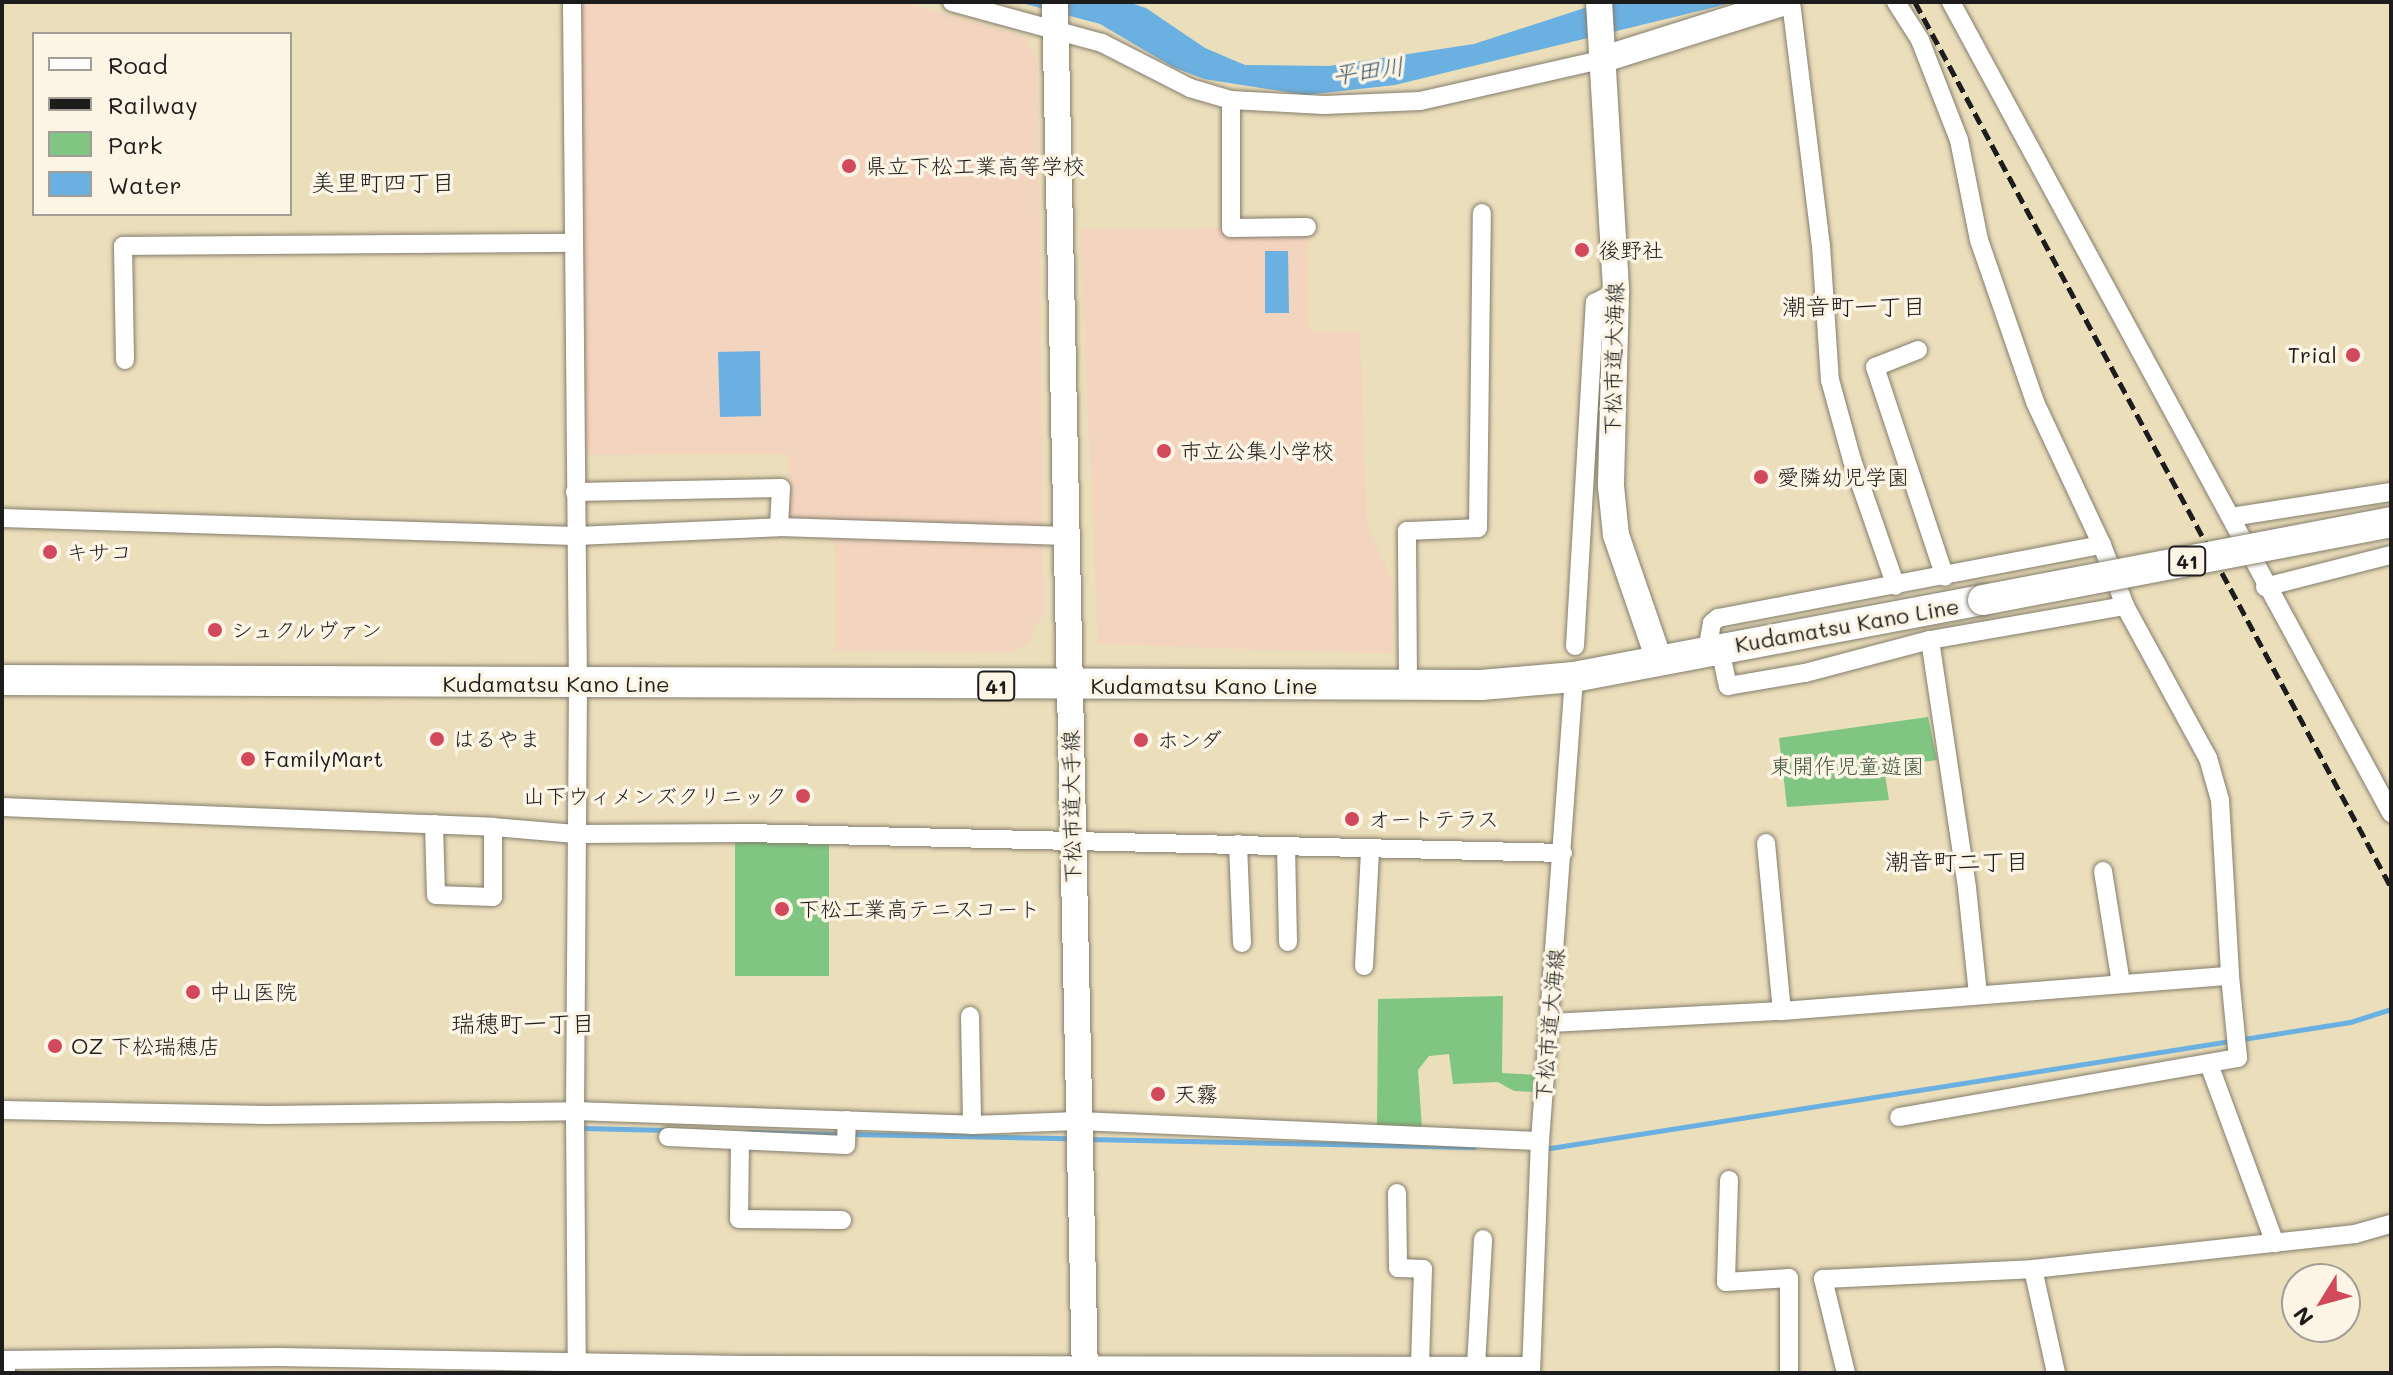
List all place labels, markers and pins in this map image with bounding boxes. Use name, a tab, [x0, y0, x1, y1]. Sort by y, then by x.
place label: 県立下松工業高等学校	[865, 153, 1085, 179]
marker: 県立下松工業高等学校	[840, 157, 858, 175]
place label: 後野社	[1598, 237, 1664, 263]
marker: 後野社	[1573, 241, 1591, 259]
place label: Trial	[2288, 342, 2337, 368]
marker: Trial	[2344, 346, 2362, 364]
place label: 市立公集小学校	[1180, 438, 1334, 464]
marker: 市立公集小学校	[1155, 442, 1173, 460]
place label: 愛隣幼児学園	[1777, 464, 1909, 490]
marker: 愛隣幼児学園	[1752, 468, 1770, 486]
place label: キサコ	[66, 539, 132, 565]
marker: キサコ	[41, 543, 59, 561]
place label: シュクルヴァン	[231, 617, 385, 643]
marker: シュクルヴァン	[206, 621, 224, 639]
place label: はるやま	[453, 726, 541, 752]
place label: ホンダ	[1157, 727, 1223, 753]
marker: はるやま	[428, 730, 446, 748]
marker: ホンダ	[1132, 731, 1150, 749]
place label: FamilyMart	[264, 746, 383, 772]
marker: FamilyMart	[239, 750, 257, 768]
place label: 山下ウィメンズクリニック	[523, 783, 787, 809]
marker: 山下ウィメンズクリニック	[794, 787, 812, 805]
place label: オートテラス	[1368, 806, 1500, 832]
marker: オートテラス	[1343, 810, 1361, 828]
place label: 下松工業高テニスコート	[798, 896, 1040, 922]
marker: 下松工業高テニスコート	[773, 900, 791, 918]
place label: 中山医院	[209, 979, 297, 1005]
marker: 中山医院	[184, 983, 202, 1001]
place label: OZ 下松瑞穂店	[71, 1033, 220, 1059]
marker: OZ 下松瑞穂店	[46, 1037, 64, 1055]
place label: 天霧	[1174, 1081, 1218, 1107]
marker: 天霧	[1149, 1085, 1167, 1103]

